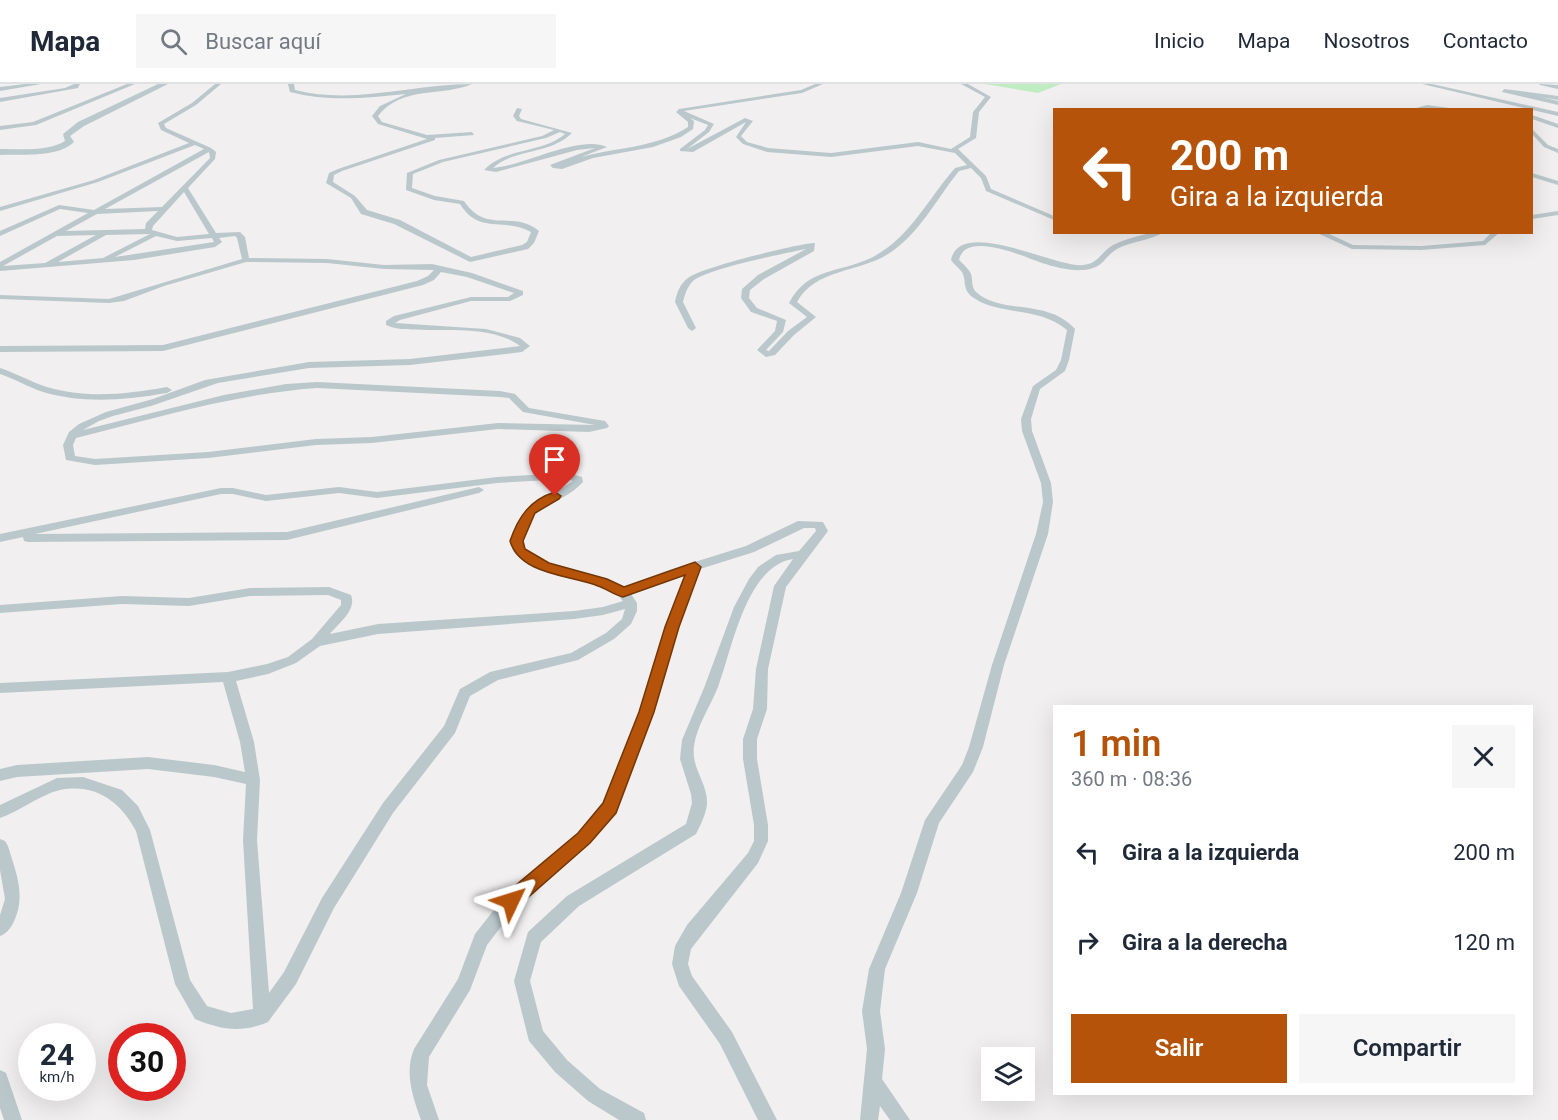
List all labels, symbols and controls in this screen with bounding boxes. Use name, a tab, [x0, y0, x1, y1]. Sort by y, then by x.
search box	[136, 14, 556, 68]
text: Mapa	[30, 25, 100, 58]
icon: search	[157, 25, 190, 58]
text: Buscar aquí	[205, 29, 321, 54]
text: Inicio	[1154, 29, 1204, 53]
text: Mapa	[1237, 29, 1290, 53]
text: Nosotros	[1323, 29, 1410, 53]
text: Contacto	[1443, 29, 1528, 53]
text: 200 m	[1170, 131, 1289, 180]
icon: left	[1071, 132, 1149, 210]
text: Gira a la izquierda	[1170, 181, 1384, 213]
pin	[529, 434, 580, 496]
icon: arrive	[538, 443, 571, 476]
text: 1 min	[1071, 723, 1161, 765]
button: close	[1452, 725, 1515, 788]
text: 360 m · 08:36	[1071, 767, 1192, 791]
icon: left	[1071, 836, 1104, 869]
text: Gira a la izquierda	[1122, 840, 1299, 865]
text: 200 m	[1453, 840, 1515, 865]
position arrow	[479, 869, 543, 933]
icon: right	[1071, 926, 1104, 959]
text: Gira a la derecha	[1122, 930, 1288, 955]
text: 120 m	[1453, 930, 1515, 955]
button: Salir	[1071, 1014, 1287, 1083]
button: Compartir	[1299, 1014, 1515, 1083]
speed limit sign: 30	[108, 1023, 186, 1101]
text: 24	[40, 1037, 74, 1072]
map controls	[981, 1047, 1035, 1101]
button: layers	[981, 1047, 1035, 1101]
text: km/h	[39, 1068, 75, 1086]

